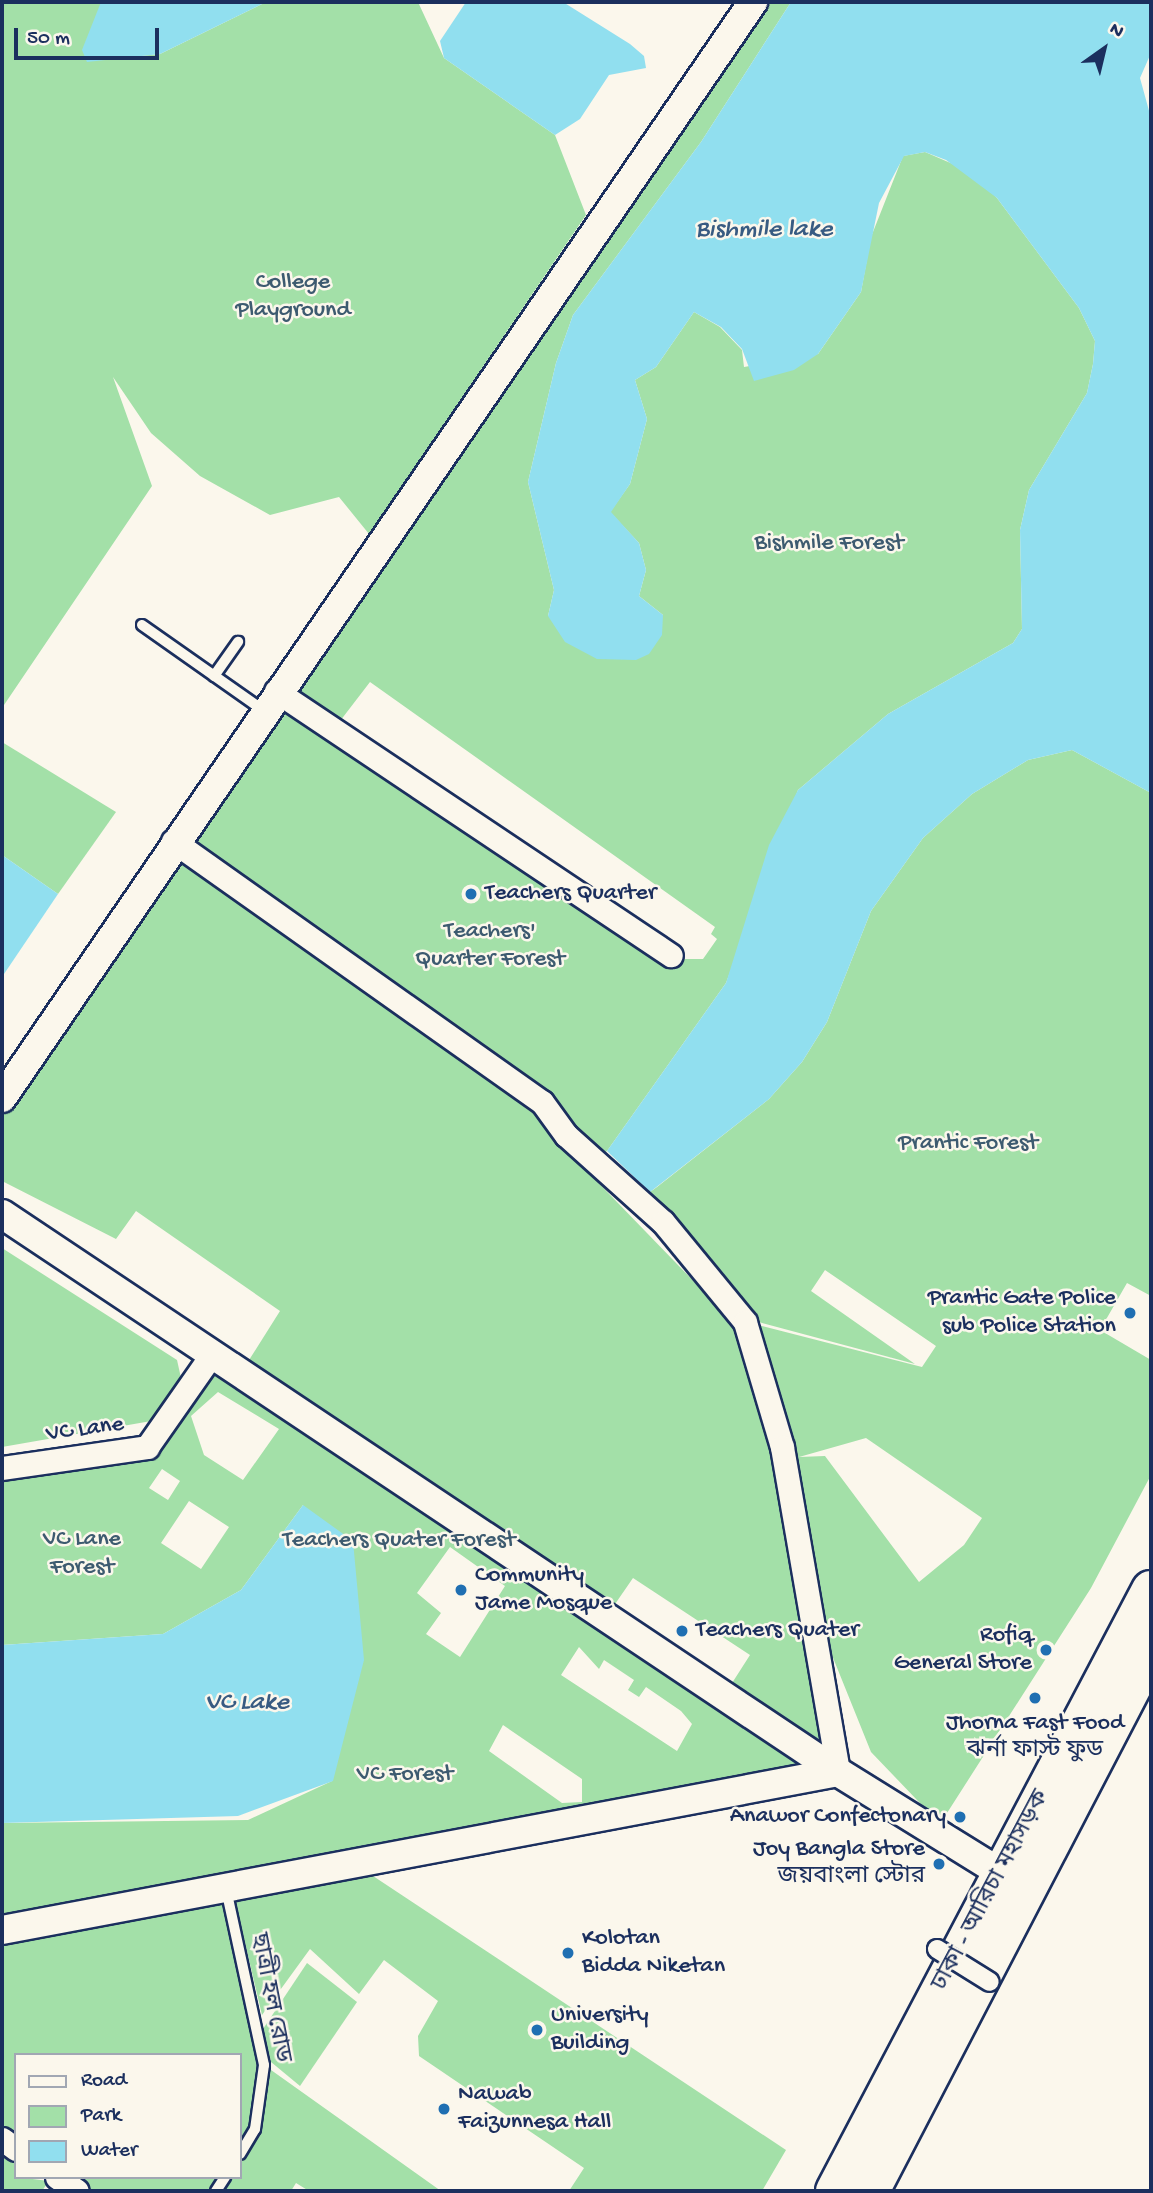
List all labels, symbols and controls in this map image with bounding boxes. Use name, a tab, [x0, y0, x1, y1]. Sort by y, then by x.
scale bar	[18, 14, 163, 58]
north arrow	[1069, 14, 1139, 84]
text: N	[1104, 18, 1128, 44]
text: 50 m	[27, 27, 70, 52]
water label: Bishmile lake	[695, 215, 833, 247]
park label: College Playground	[236, 269, 350, 325]
park label: Bishmile Forest	[754, 530, 904, 558]
place label: Teachers Quarter	[485, 880, 656, 908]
marker: Teachers Quarter	[463, 886, 479, 902]
park label: Teachers' Quarter Forest	[415, 918, 565, 974]
park label: Prantic Forest	[898, 1130, 1038, 1158]
place label: Prantic Gate Police sub Police Station	[928, 1285, 1116, 1341]
marker: Prantic Gate Police sub Police Station	[1122, 1305, 1138, 1321]
street label: VC Lane	[44, 1410, 126, 1450]
park label: VC Lane Forest	[43, 1526, 121, 1582]
park label: Teachers Quater Forest	[283, 1527, 515, 1555]
place label: Community Jame Mosque	[475, 1562, 612, 1618]
marker: Community Jame Mosque	[453, 1582, 469, 1598]
place label: Teachers Quater	[696, 1617, 859, 1645]
place label: Rofiq General Store	[894, 1622, 1032, 1678]
marker: Teachers Quater	[674, 1623, 690, 1639]
marker: Rofiq General Store	[1038, 1642, 1054, 1658]
water label: VC Lake	[205, 1688, 289, 1720]
marker: Jhorna Fast Food ঝর্না ফাস্ট ফুড	[1027, 1690, 1043, 1706]
place label: Jhorna Fast Food ঝর্না ফাস্ট ফুড	[946, 1710, 1124, 1766]
park label: VC Forest	[357, 1761, 453, 1789]
street label: ঢাকা - আরিচা মহাসড়ক	[927, 1786, 1057, 1996]
place label: Anawor Confectonary	[730, 1803, 946, 1831]
marker: Anawor Confectonary	[952, 1809, 968, 1825]
place label: Joy Bangla Store জয়বাংলা স্টোর	[753, 1836, 925, 1892]
marker: Joy Bangla Store জয়বাংলা স্টোর	[931, 1856, 947, 1872]
place label: Kolotan Bidda Niketan	[582, 1925, 725, 1981]
street label: ছাত্রী হল রোড	[242, 1931, 296, 2065]
marker: Kolotan Bidda Niketan	[560, 1945, 576, 1961]
place label: University Building	[551, 2002, 649, 2058]
marker: University Building	[529, 2022, 545, 2038]
legend	[14, 2053, 242, 2179]
text: Road	[81, 2069, 127, 2094]
place label: Nawab Faizunnesa Hall	[458, 2081, 611, 2137]
marker: Nawab Faizunnesa Hall	[436, 2101, 452, 2117]
text: Park	[81, 2104, 121, 2129]
text: Water	[81, 2139, 137, 2164]

